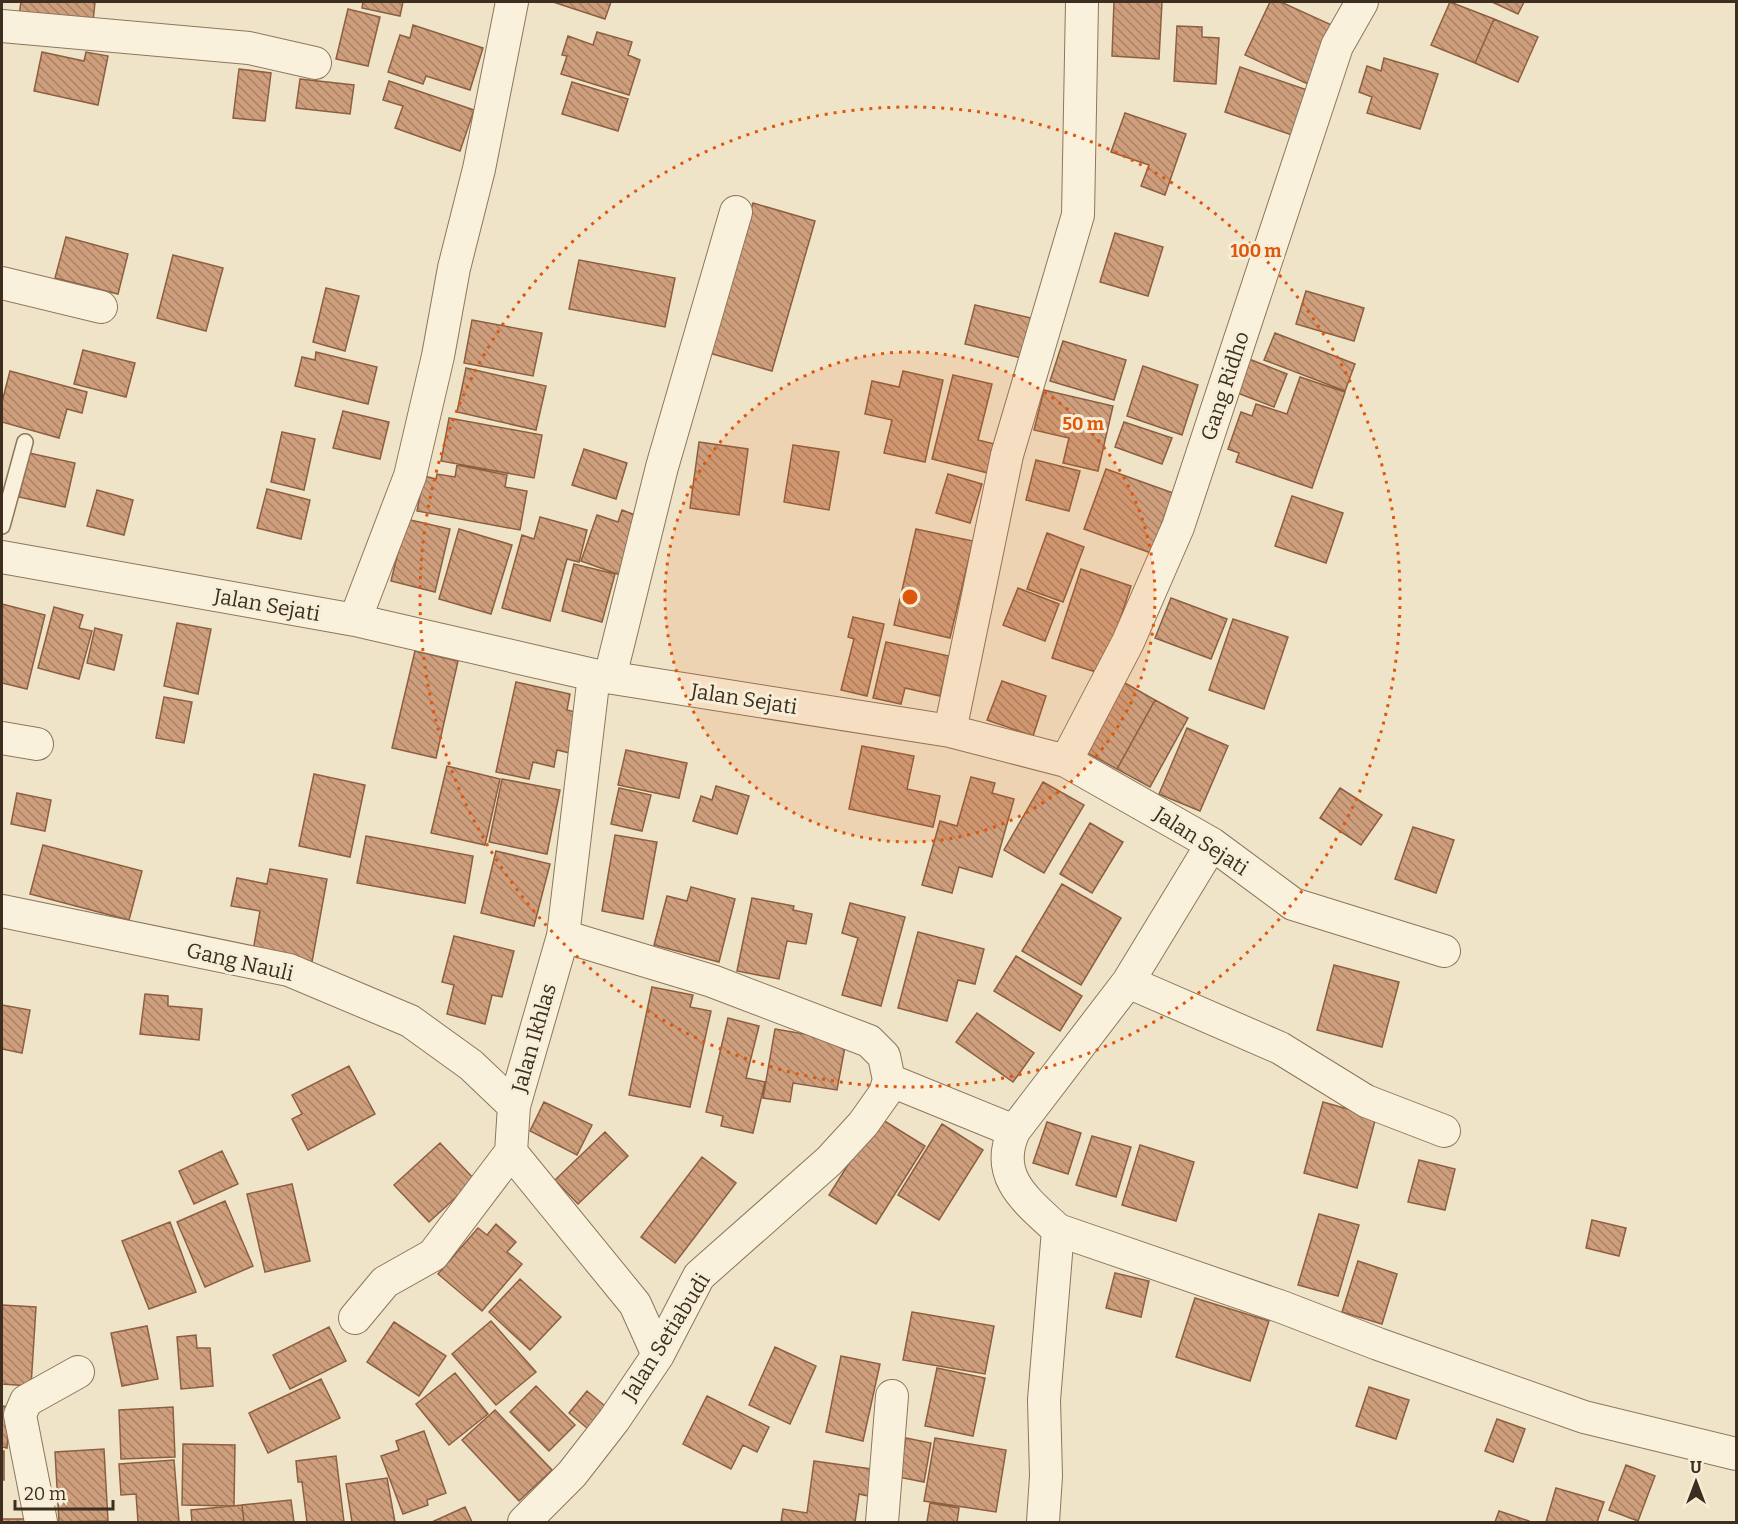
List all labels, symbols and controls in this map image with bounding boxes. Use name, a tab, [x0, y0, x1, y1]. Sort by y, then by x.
text: 100 m	[1230, 240, 1282, 262]
street label: Gang Ridho	[1195, 328, 1255, 444]
text: 50 m	[1062, 413, 1104, 435]
street label: Jalan Sejati	[211, 583, 322, 627]
centre of rings	[900, 587, 920, 607]
street label: Jalan Sejati	[688, 678, 799, 720]
street label: Jalan Sejati	[1148, 800, 1253, 881]
street label: Gang Nauli	[184, 937, 296, 987]
street label: Jalan Ikhlas	[506, 981, 562, 1096]
street label: Jalan Setiabudi	[616, 1268, 716, 1406]
north arrow	[1666, 1452, 1726, 1512]
text: U	[1690, 1458, 1702, 1477]
scale bar	[15, 1473, 112, 1511]
text: 20 m	[24, 1483, 66, 1505]

